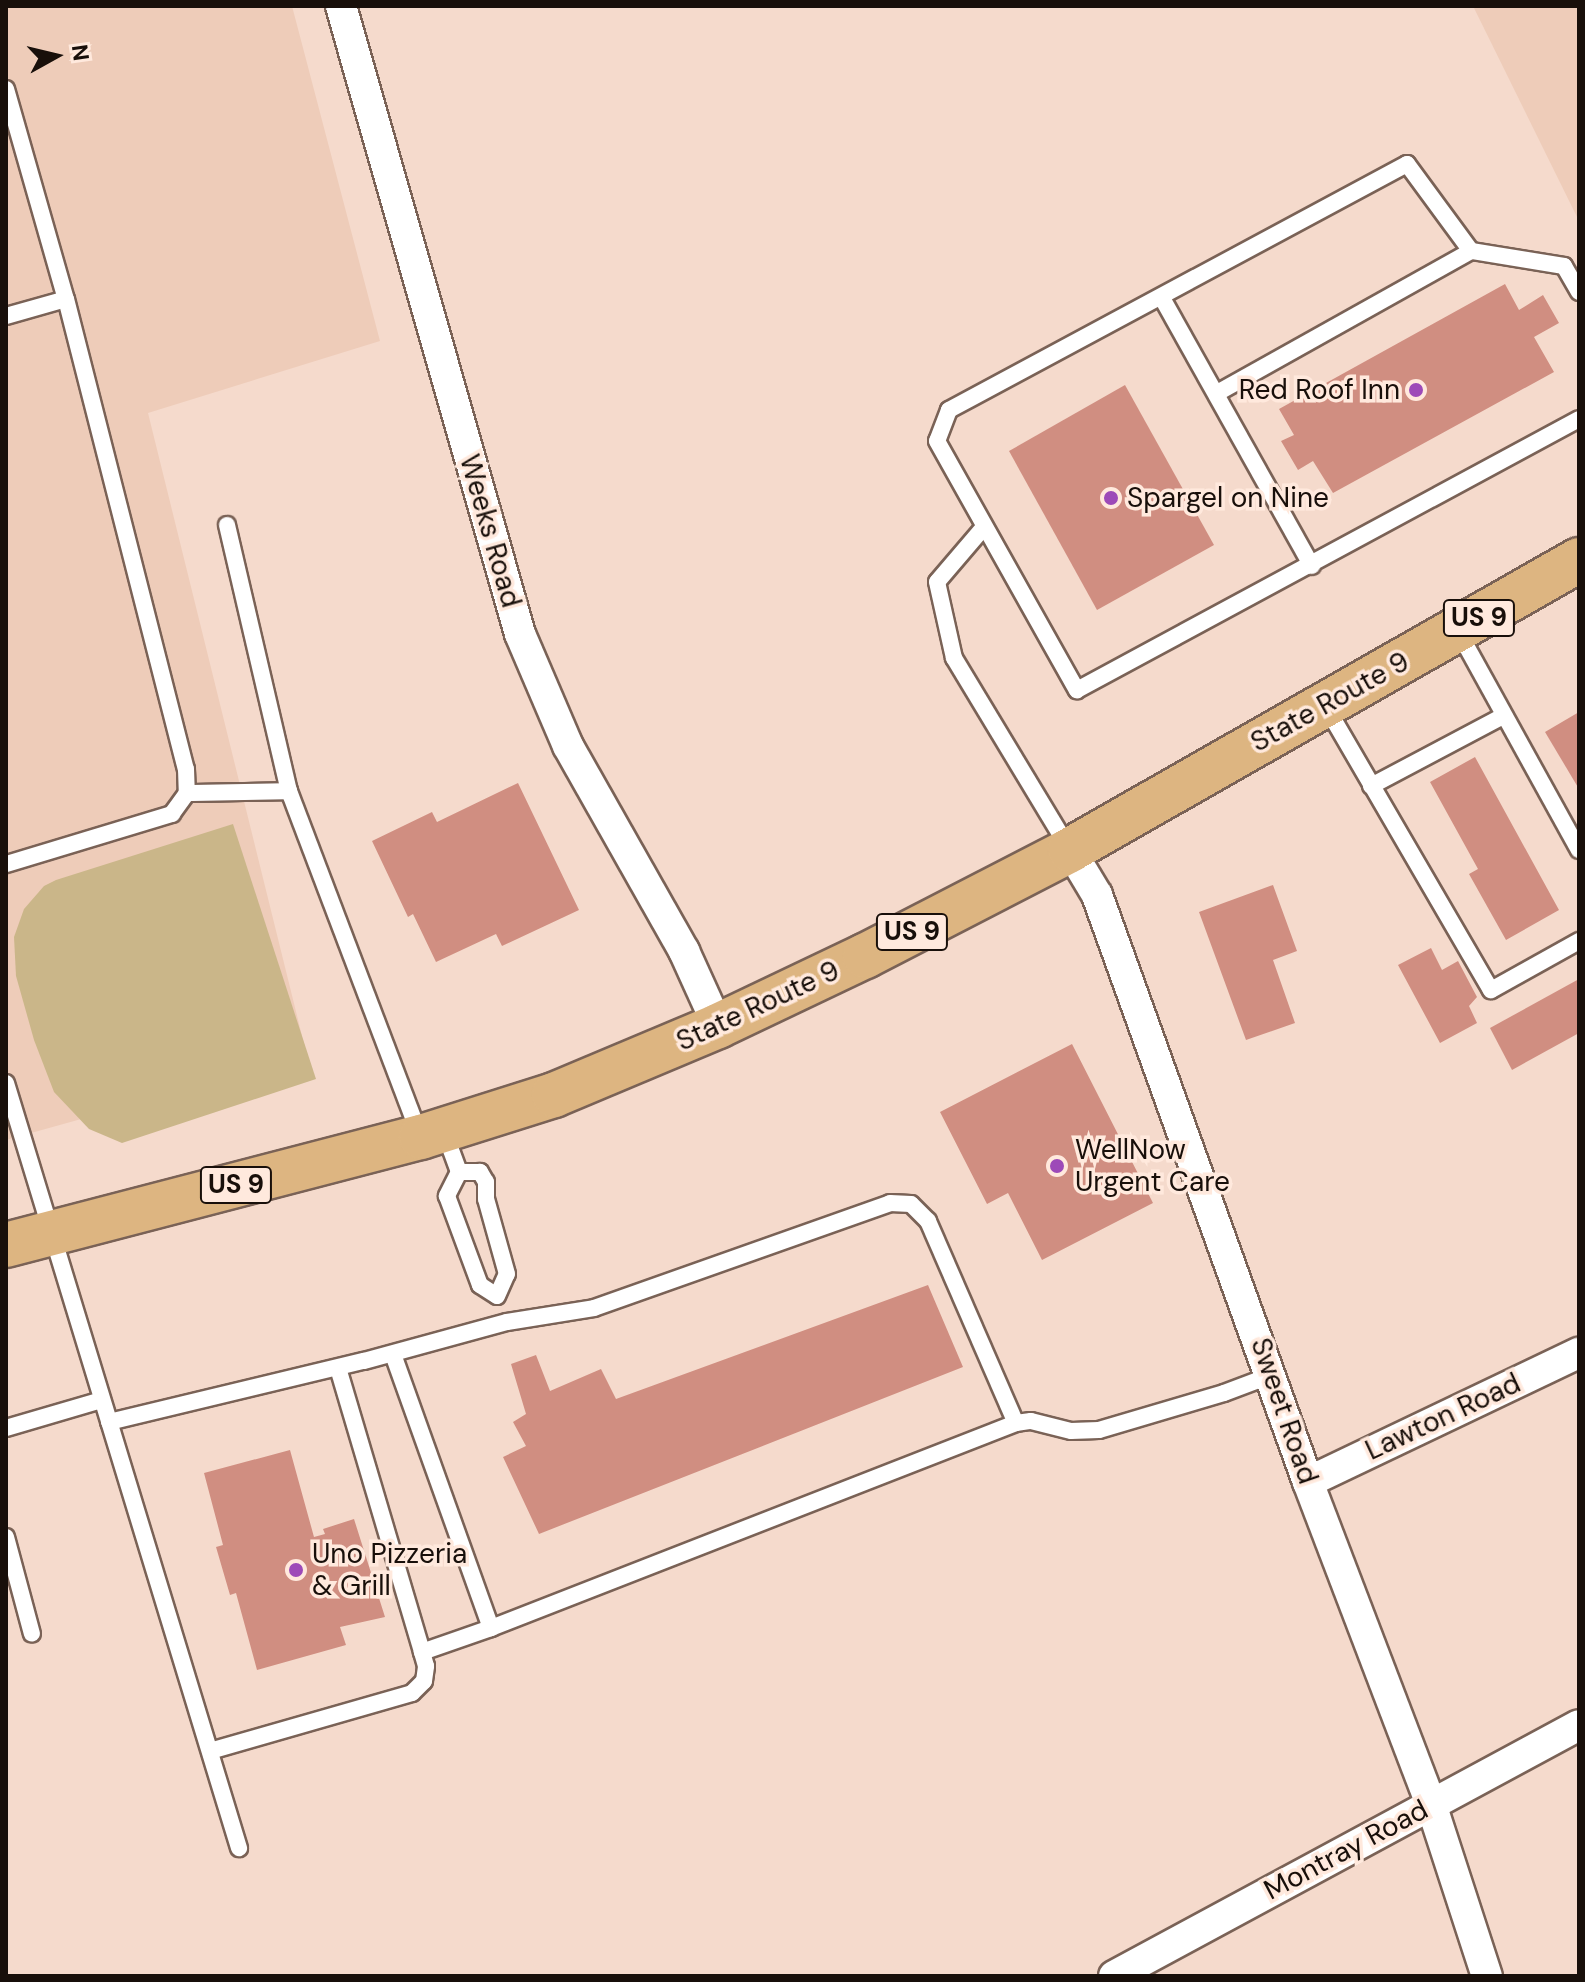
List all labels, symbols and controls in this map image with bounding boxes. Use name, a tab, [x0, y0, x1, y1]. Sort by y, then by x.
north arrow	[16, 16, 96, 96]
text: N	[65, 43, 96, 63]
place label: Red Roof Inn	[1239, 373, 1400, 407]
marker: Red Roof Inn	[1407, 381, 1425, 399]
street label: Weeks Road	[452, 451, 528, 611]
place label: Spargel on Nine	[1127, 481, 1329, 515]
marker: Spargel on Nine	[1102, 489, 1120, 507]
road number: US 9	[1441, 596, 1517, 640]
street label: State Route 9	[1245, 645, 1415, 759]
road number: US 9	[874, 910, 950, 954]
street label: State Route 9	[671, 954, 845, 1058]
place label: WellNow Urgent Care	[1075, 1133, 1230, 1199]
marker: WellNow Urgent Care	[1046, 1155, 1068, 1177]
road number: US 9	[198, 1163, 274, 1207]
street label: Sweet Road	[1243, 1334, 1325, 1488]
street label: Lawton Road	[1360, 1366, 1526, 1468]
place label: Uno Pizzeria & Grill	[312, 1537, 467, 1603]
marker: Uno Pizzeria & Grill	[287, 1561, 305, 1579]
street label: Montray Road	[1258, 1793, 1434, 1907]

